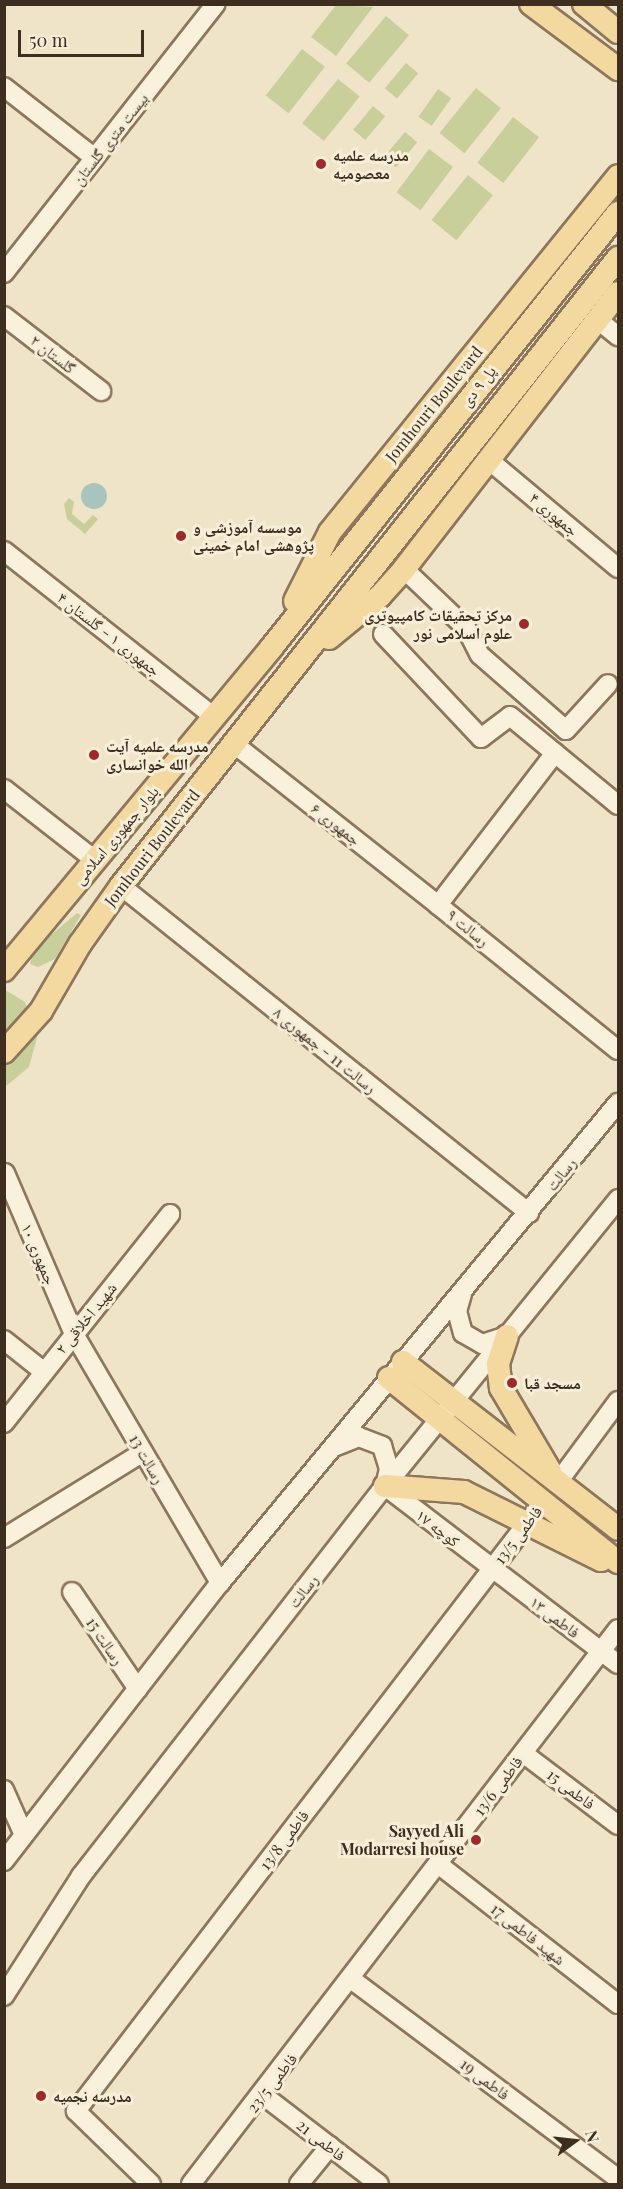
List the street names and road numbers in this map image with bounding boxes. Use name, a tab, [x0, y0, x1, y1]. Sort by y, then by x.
street label: بیست متری گلستان	[68, 89, 152, 189]
street label: گلستان ۲	[27, 331, 79, 377]
street label: Jomhouri Boulevard	[381, 342, 487, 466]
street label: پل ۹ دی	[456, 362, 500, 410]
street label: جمهوری ۴	[526, 488, 582, 540]
street label: جمهوری ۱ - گلستان ۴	[54, 588, 164, 680]
street label: بلوار جمهوری اسلامی	[69, 782, 163, 888]
street label: Jomhouri Boulevard	[100, 786, 204, 910]
street label: جمهوری ۶	[307, 799, 365, 849]
street label: رسالت ۹	[443, 905, 493, 951]
street label: رسالت 11 - جمهوری ۸	[270, 1003, 380, 1097]
street label: رسالت	[542, 1153, 580, 1195]
street label: جمهوری ۱۰	[18, 1220, 60, 1288]
street label: شهید اخلاقی ۲	[51, 1278, 121, 1358]
street label: رسالت 13	[125, 1431, 169, 1487]
street label: فاطمی 13/5	[490, 1502, 546, 1568]
street label: کوچه ۱۷	[412, 1505, 464, 1551]
street label: رسالت	[284, 1570, 322, 1612]
street label: فاطمی ۱۳	[526, 1592, 584, 1642]
street label: رسالت 15	[82, 1613, 128, 1669]
street label: فاطمی 13/6	[469, 1752, 527, 1820]
street label: فاطمی 15	[543, 1765, 599, 1813]
street label: فاطمی 13/8	[255, 1806, 313, 1874]
street label: شهید فاطمی 17	[487, 1899, 569, 1969]
street label: فاطمی 23/5	[243, 2049, 301, 2117]
street label: فاطمی 19	[456, 2054, 514, 2104]
street label: فاطمی 21	[293, 2115, 349, 2165]

